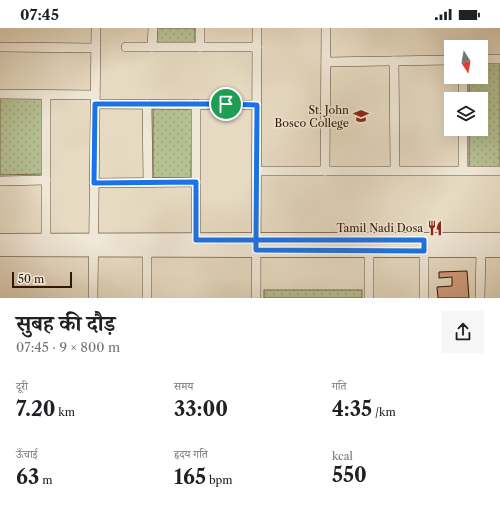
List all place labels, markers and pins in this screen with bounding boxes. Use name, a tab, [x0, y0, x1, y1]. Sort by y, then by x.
pin	[209, 87, 243, 121]
place label: St. John Bosco College	[275, 103, 349, 130]
school or university icon: St. John Bosco College	[352, 107, 370, 125]
restaurant icon: Tamil Nadi Dosa	[426, 219, 444, 237]
place label: Tamil Nadi Dosa	[336, 221, 423, 235]

